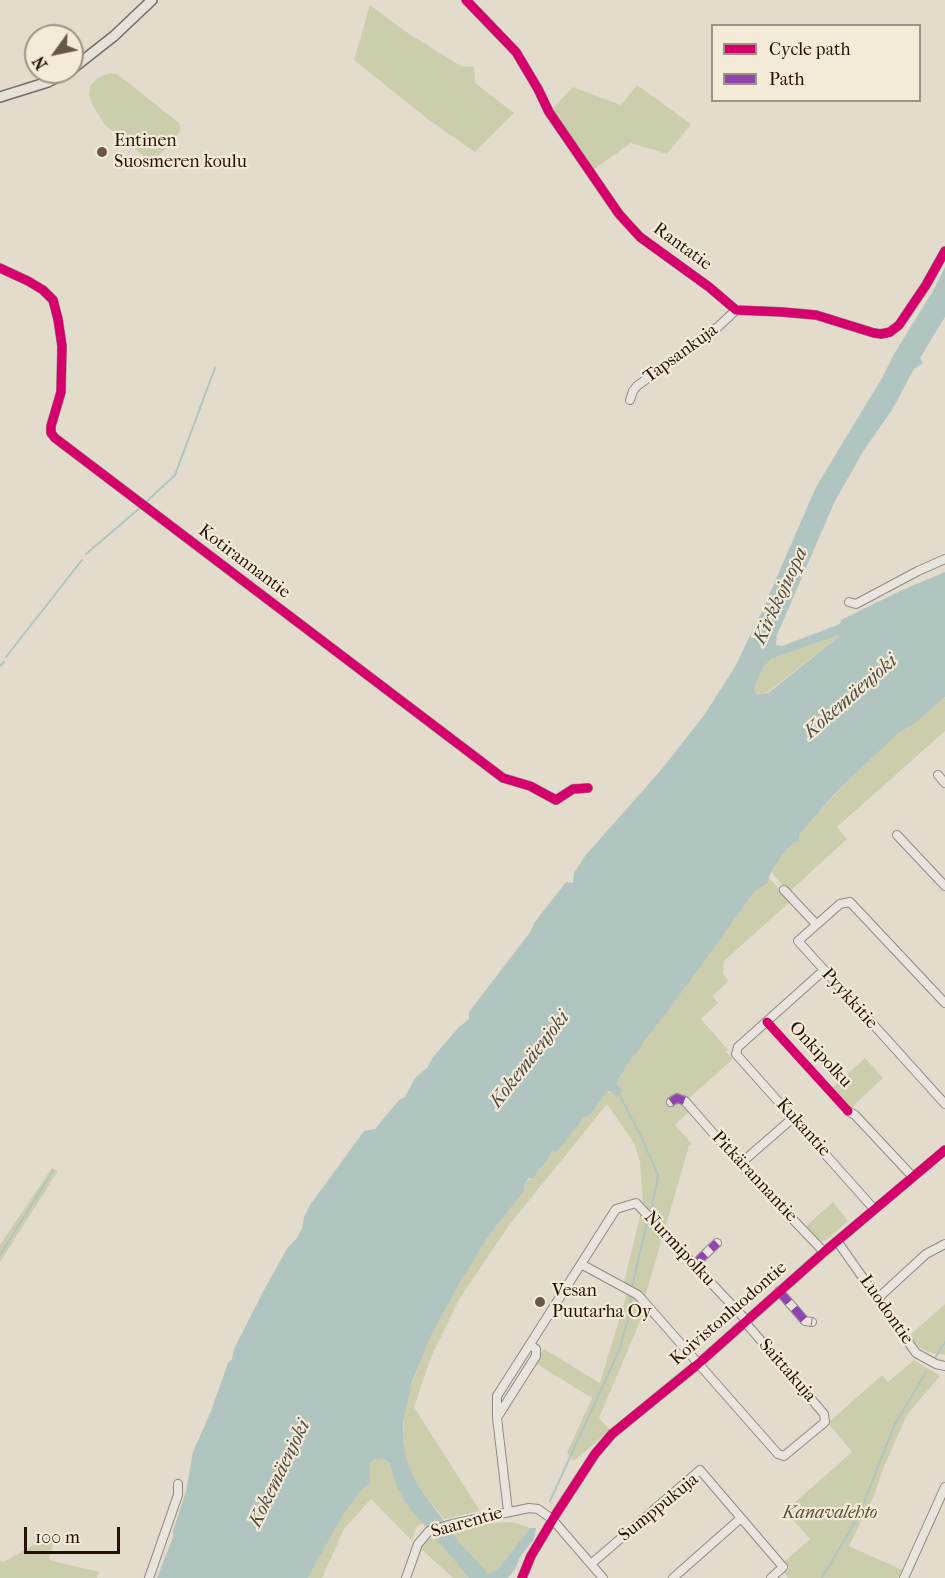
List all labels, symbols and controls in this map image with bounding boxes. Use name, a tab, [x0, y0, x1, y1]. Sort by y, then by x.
north arrow	[24, 24, 84, 84]
legend	[711, 24, 921, 102]
text: Cycle path	[769, 39, 850, 60]
text: N	[29, 53, 51, 73]
text: Path	[769, 69, 805, 90]
place label: Entinen Suosmeren koulu	[114, 131, 247, 174]
marker: Entinen Suosmeren koulu	[95, 145, 109, 159]
street label: Rantatie	[648, 218, 716, 276]
street label: Tapsankuja	[640, 320, 722, 388]
street label: Kotirannantie	[194, 520, 294, 604]
water label: Kirkkojuopa	[748, 544, 814, 648]
water label: Kokemäenjoki	[799, 650, 903, 744]
street label: Pyykkitie	[816, 964, 882, 1034]
water label: Kokemäenjoki	[485, 1007, 575, 1113]
street label: Onkipolku	[784, 1017, 856, 1093]
street label: Kukantie	[771, 1094, 835, 1162]
street label: Pitkärannantie	[707, 1127, 801, 1227]
street label: Nurmipolku	[639, 1207, 719, 1291]
street label: Koivistonluodontie	[666, 1257, 792, 1371]
street label: Luodontie	[854, 1271, 918, 1349]
place label: Vesan Puutarha Oy	[552, 1281, 652, 1324]
marker: Vesan Puutarha Oy	[533, 1295, 547, 1309]
street label: Saittakuja	[754, 1335, 820, 1407]
water label: Kokemäenjoki	[244, 1416, 316, 1532]
street label: Sumppukuja	[615, 1469, 703, 1547]
street label: Saarentie	[429, 1503, 505, 1543]
park label: Kanavalehto	[783, 1503, 877, 1525]
scale bar	[27, 1515, 123, 1553]
text: 100 m	[35, 1527, 80, 1548]

